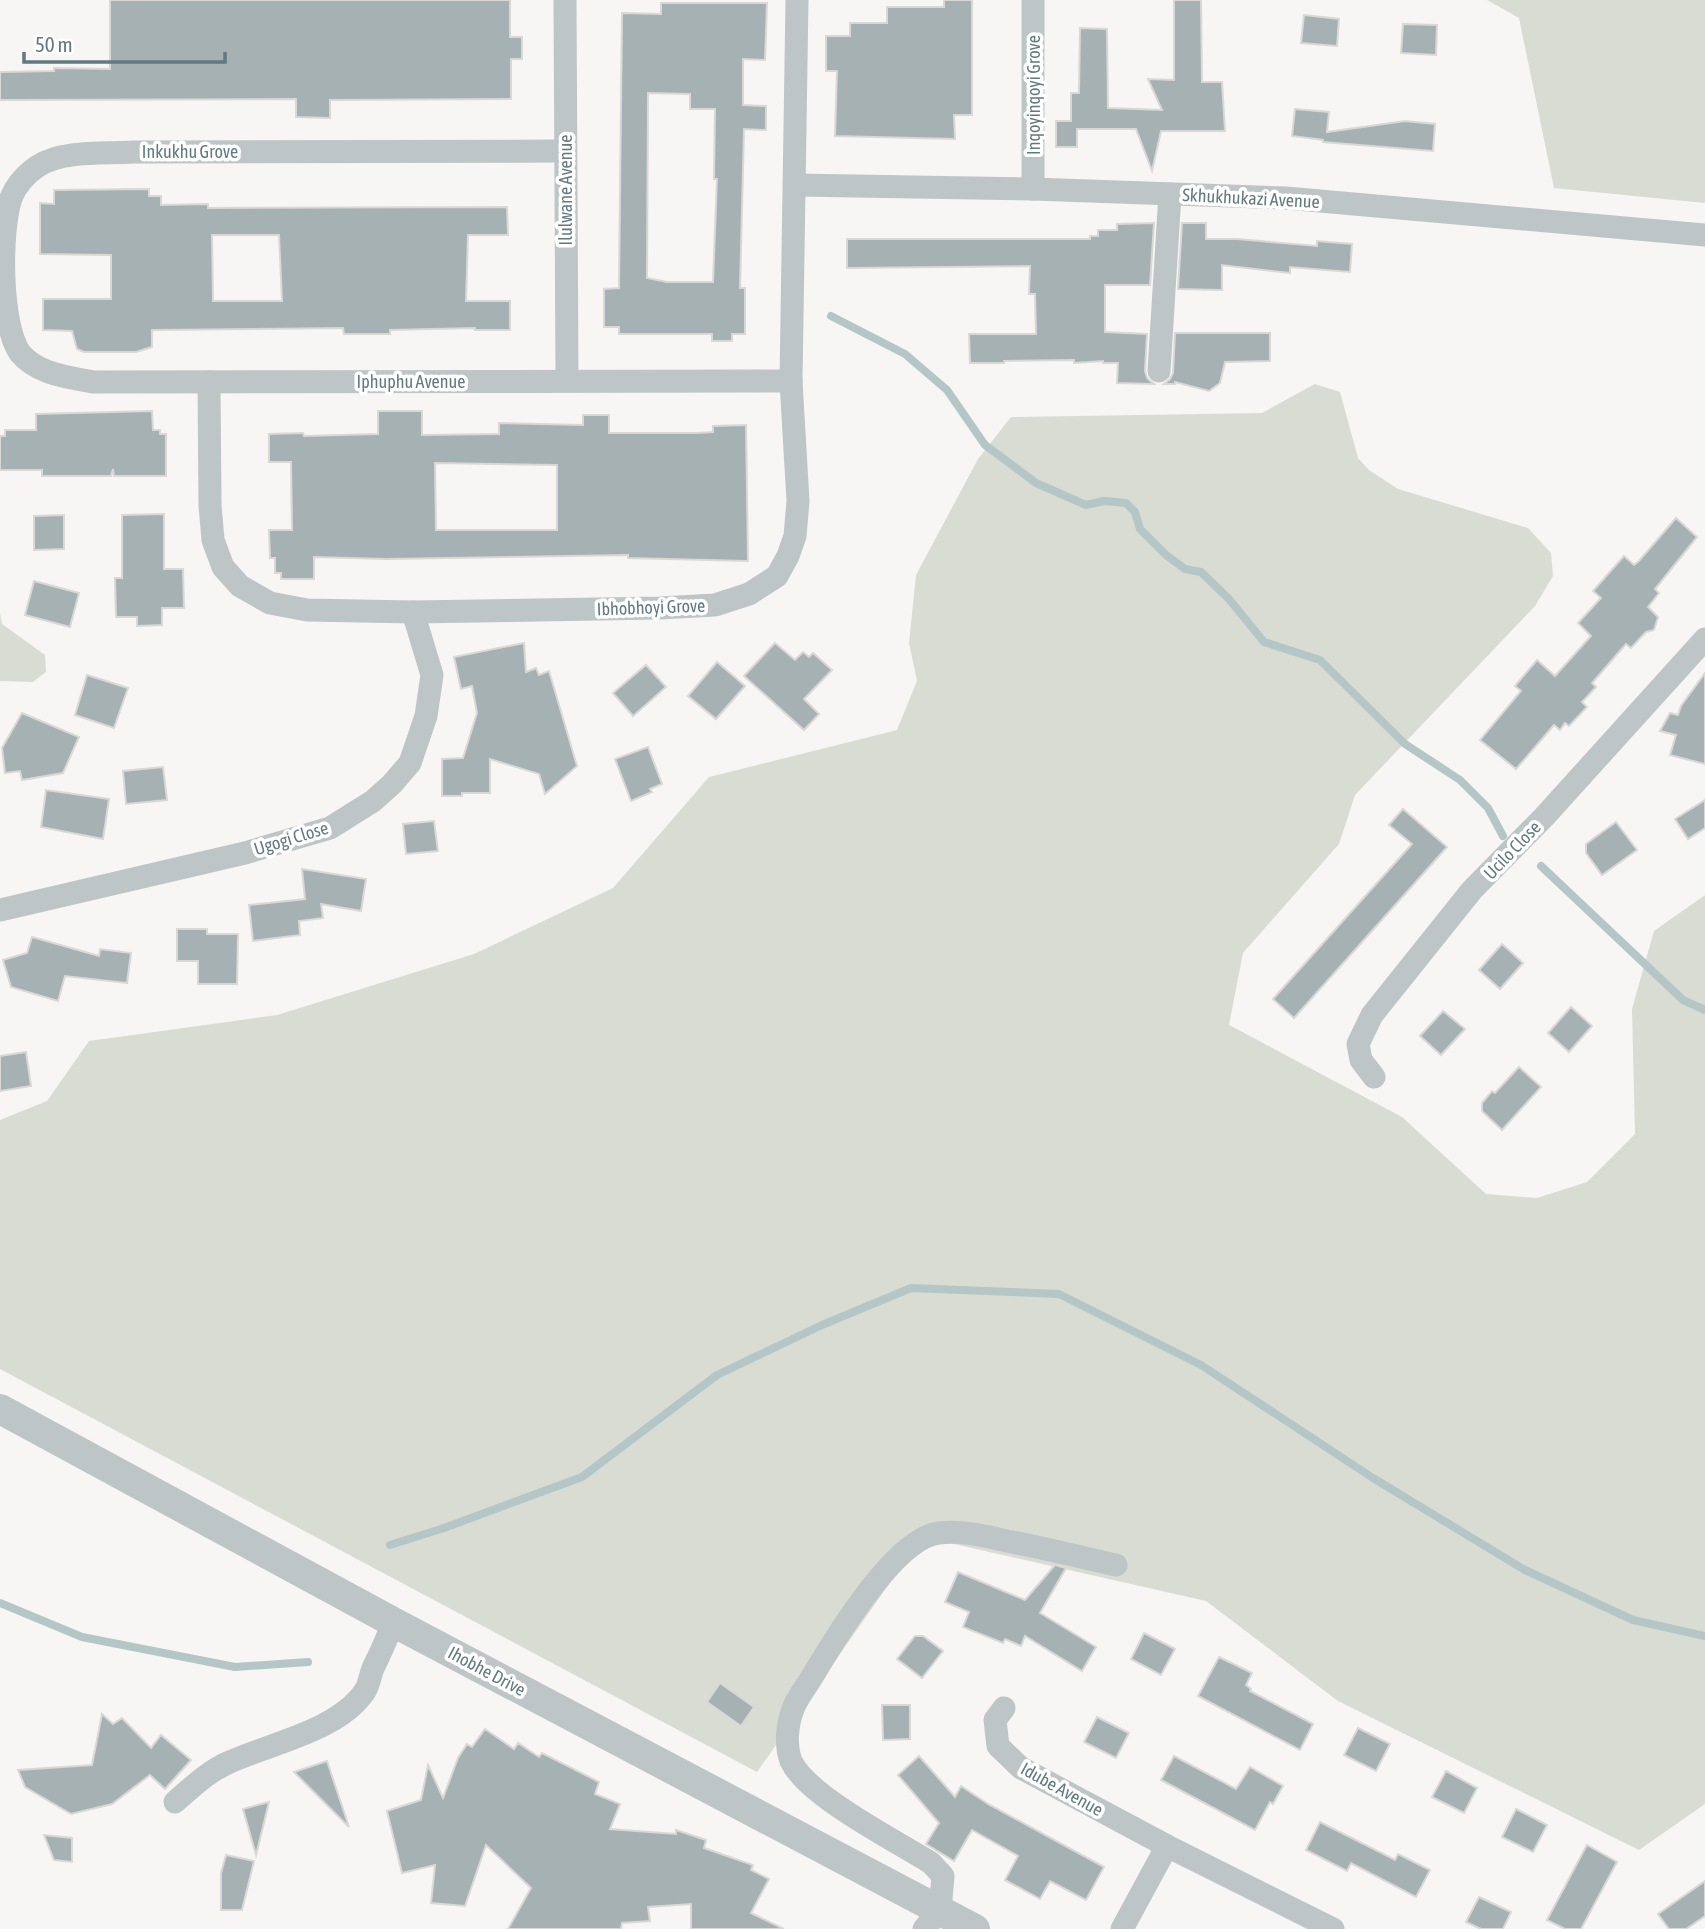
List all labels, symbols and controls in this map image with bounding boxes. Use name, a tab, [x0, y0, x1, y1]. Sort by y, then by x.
scale bar	[24, 21, 226, 65]
text: 50 m	[35, 32, 73, 56]
street label: Inqoyinqoyi Grove	[1023, 35, 1044, 155]
street label: Ilulwane Avenue	[555, 135, 576, 245]
street label: Inkukhu Grove	[142, 141, 238, 162]
street label: Skhukhukazi Avenue	[1182, 184, 1320, 212]
street label: Iphuphu Avenue	[357, 371, 465, 392]
street label: Ibhobhoyi Grove	[596, 595, 706, 619]
street label: Ugogi Close	[251, 817, 331, 859]
street label: Ucilo Close	[1479, 817, 1545, 883]
street label: Ihobhe Drive	[445, 1642, 529, 1700]
street label: Idube Avenue	[1017, 1758, 1107, 1820]

